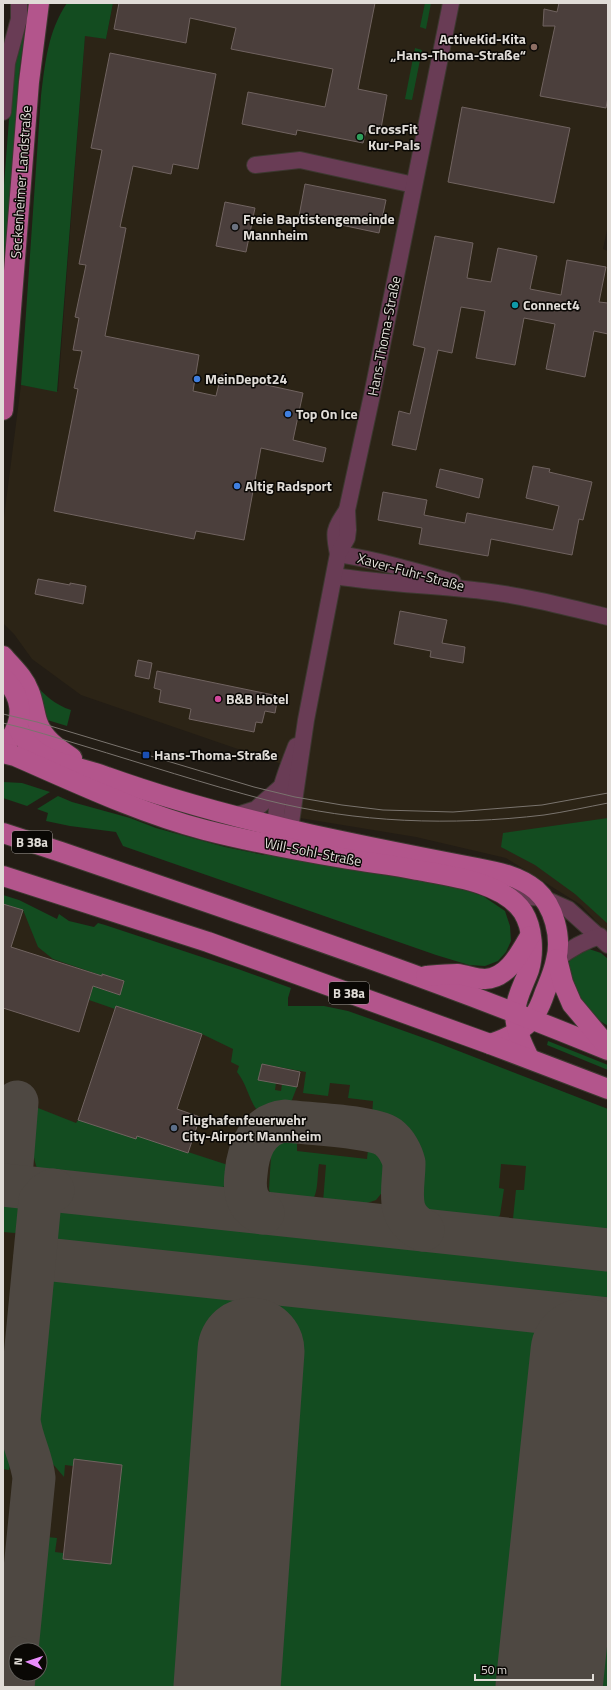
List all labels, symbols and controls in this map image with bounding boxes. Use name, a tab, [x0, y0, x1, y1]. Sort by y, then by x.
place label: ActiveKid-Kita „Hans-Thoma-Straße“	[389, 28, 526, 65]
marker: ActiveKid-Kita „Hans-Thoma-Straße“	[529, 42, 539, 52]
street label: Seckenheimer Landstraße	[5, 105, 36, 259]
place label: CrossFit Kur-Pals	[368, 118, 420, 155]
marker: CrossFit Kur-Pals	[355, 132, 365, 142]
place label: Freie Baptistengemeinde Mannheim	[243, 208, 395, 245]
marker: Freie Baptistengemeinde Mannheim	[230, 222, 240, 232]
street label: Hans-Thoma-Straße	[362, 274, 405, 398]
place label: Connect4	[523, 294, 580, 315]
marker: Connect4	[510, 300, 520, 310]
place label: MeinDepot24	[205, 368, 287, 389]
marker: MeinDepot24	[192, 374, 202, 384]
place label: Top On Ice	[296, 403, 358, 424]
marker: Top On Ice	[283, 409, 293, 419]
place label: Altig Radsport	[245, 475, 332, 496]
marker: Altig Radsport	[232, 481, 242, 491]
street label: Xaver-Fuhr-Straße	[355, 547, 467, 596]
place label: B&B Hotel	[226, 688, 289, 709]
marker: B&B Hotel	[213, 694, 223, 704]
place label: Hans-Thoma-Straße	[154, 744, 278, 765]
marker: Hans-Thoma-Straße	[141, 750, 151, 760]
road number: B 38a	[12, 831, 52, 853]
street label: Will-Sohl-Straße	[263, 832, 363, 871]
road number: B 38a	[329, 982, 369, 1004]
place label: Flughafenfeuerwehr City-Airport Mannheim	[182, 1109, 321, 1146]
marker: Flughafenfeuerwehr City-Airport Mannheim	[169, 1123, 179, 1133]
north arrow	[8, 1642, 48, 1682]
scale bar	[475, 1656, 593, 1682]
text: N	[10, 1657, 26, 1666]
text: 50 m	[481, 1660, 507, 1679]

